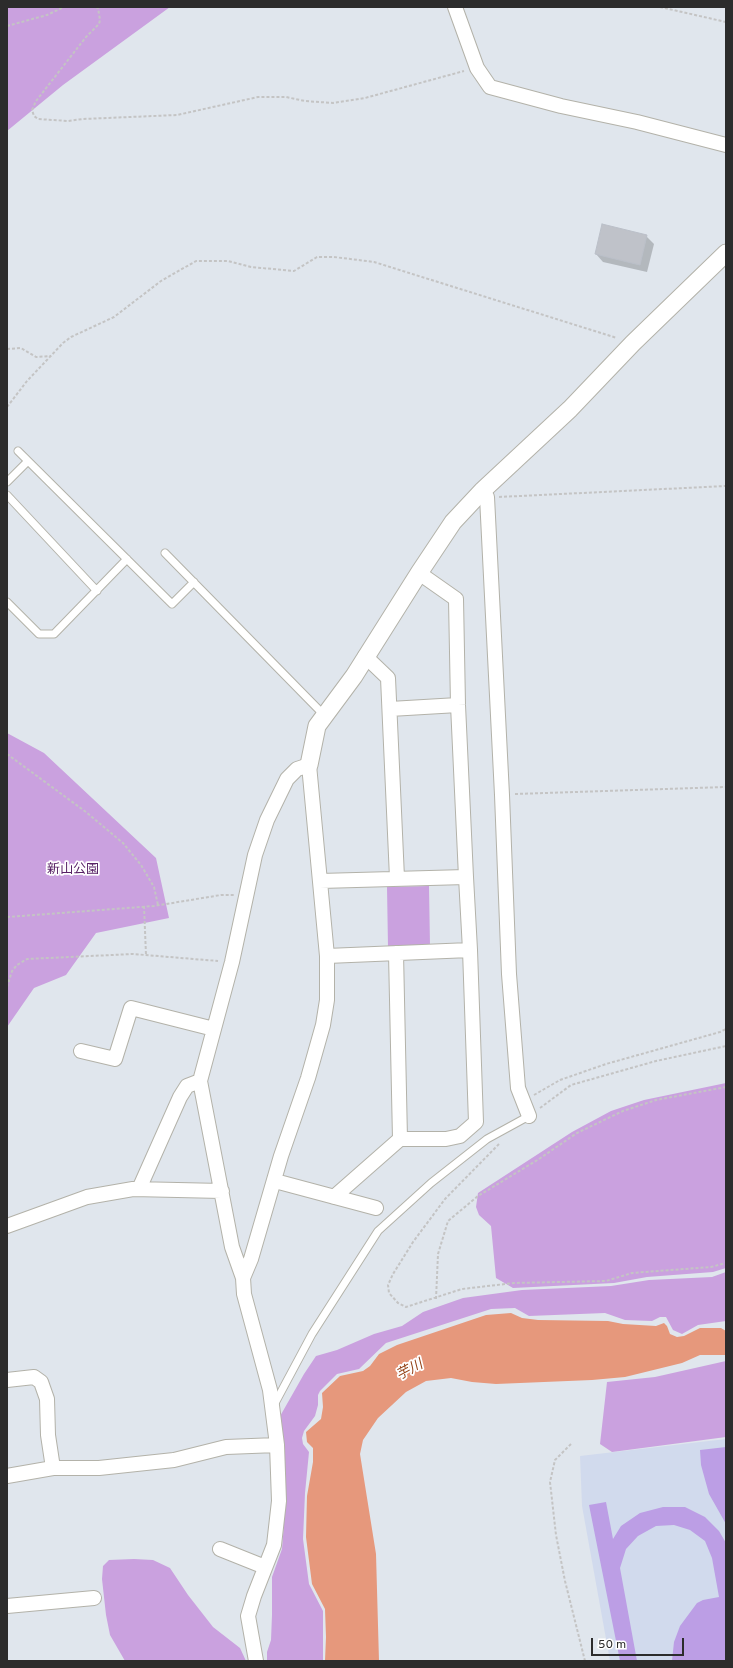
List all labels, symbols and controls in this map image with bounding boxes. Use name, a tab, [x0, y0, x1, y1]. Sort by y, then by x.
park label: 新山公園	[47, 862, 99, 878]
water label: 芋川	[394, 1357, 426, 1385]
scale bar	[593, 1630, 686, 1656]
text: 50 m	[598, 1637, 626, 1653]

